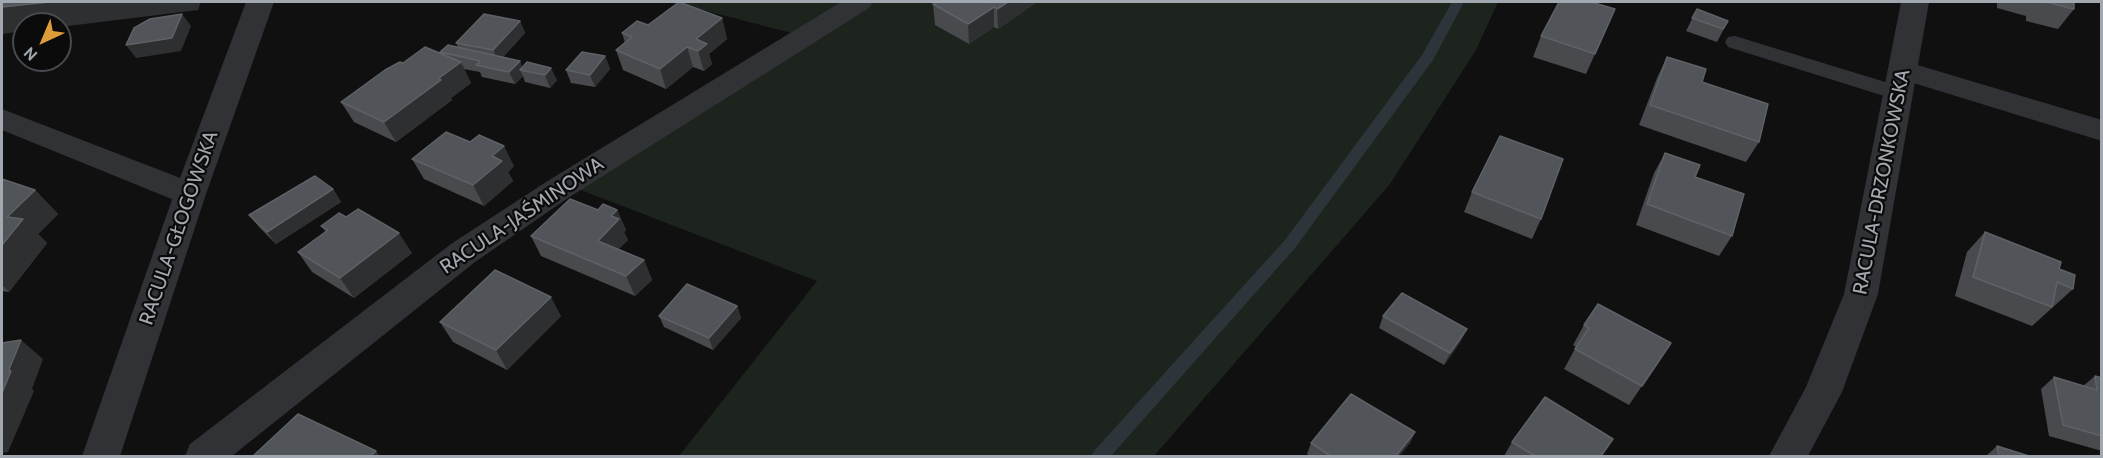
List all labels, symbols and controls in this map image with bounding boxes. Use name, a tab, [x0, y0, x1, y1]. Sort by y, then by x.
north arrow	[12, 12, 72, 72]
text: N	[20, 43, 41, 65]
street label: RACULA-DRZONKOWSKA	[1848, 67, 1916, 297]
street label: RACULA-GŁOGOWSKA	[135, 128, 223, 328]
street label: RACULA-JAŚMINOWA	[436, 152, 608, 280]

